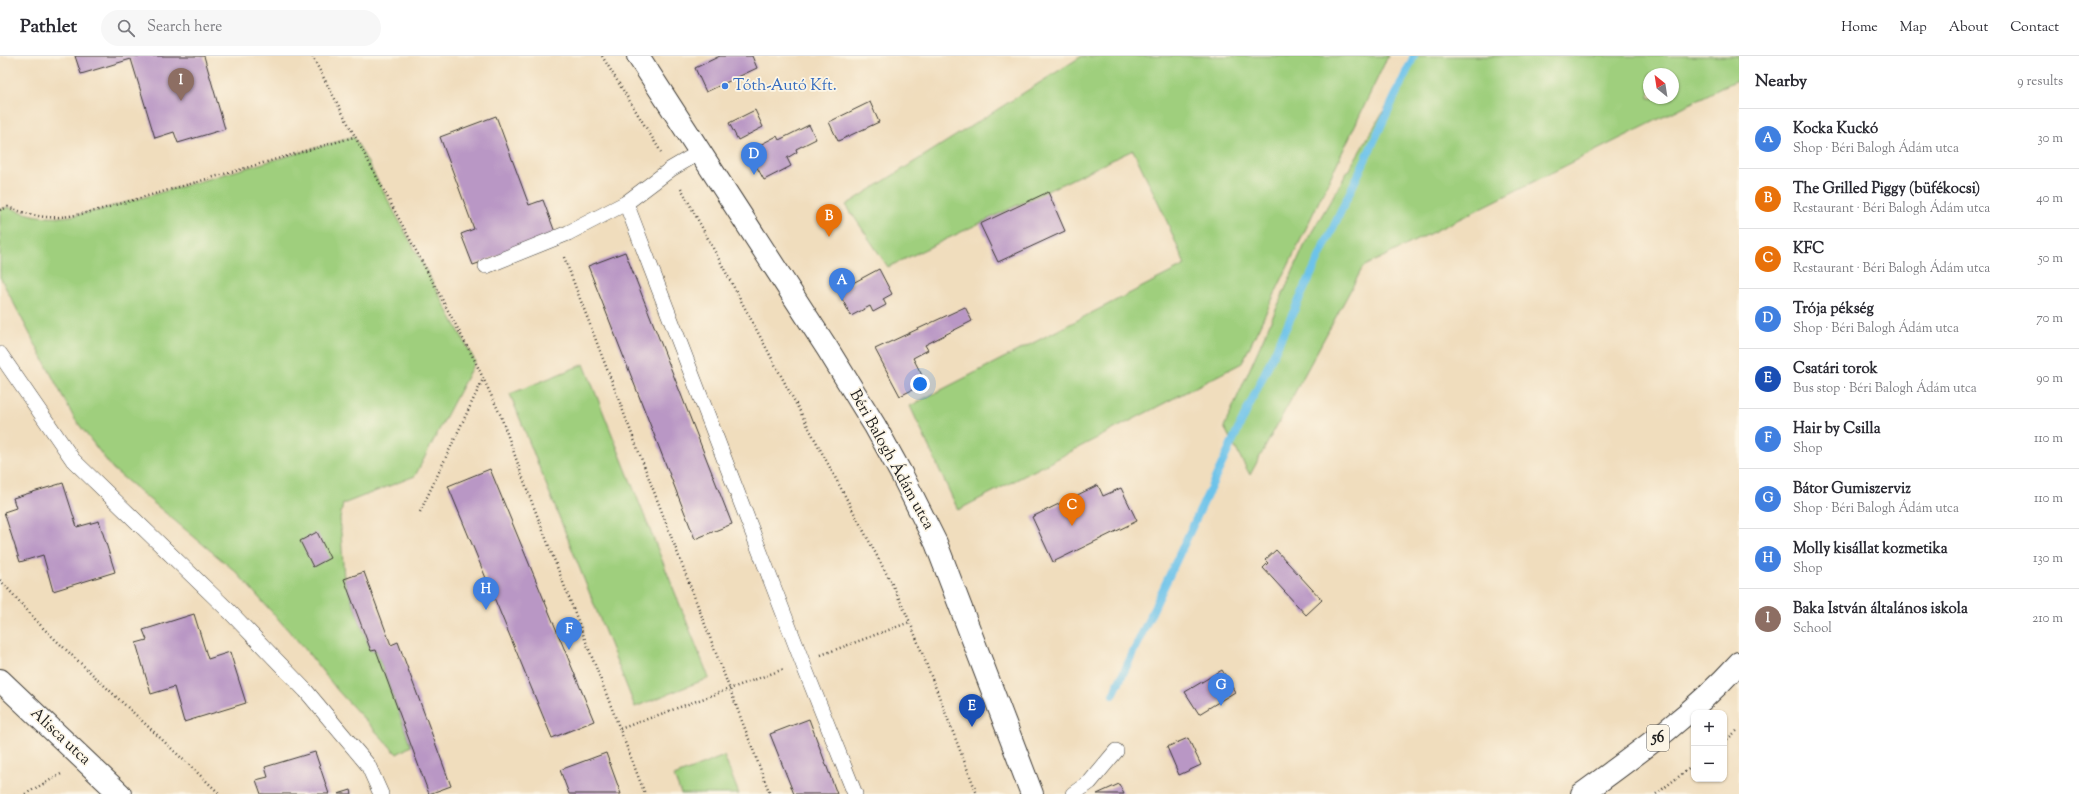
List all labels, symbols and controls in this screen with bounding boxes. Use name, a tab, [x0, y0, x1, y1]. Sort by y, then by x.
search box	[101, 10, 381, 46]
text: Pathlet	[20, 14, 77, 41]
icon: search	[115, 17, 137, 39]
text: Search here	[147, 17, 222, 38]
text: Home	[1841, 18, 1878, 38]
text: Map	[1900, 18, 1927, 38]
text: About	[1949, 18, 1988, 38]
text: Contact	[2010, 18, 2059, 38]
pin: I	[168, 68, 194, 101]
north arrow	[1643, 68, 1679, 104]
text: Nearby	[1755, 70, 1807, 94]
text: 9 results	[2017, 73, 2063, 91]
place label: Tóth-Autó Kft.	[733, 75, 837, 98]
marker: Tóth-Autó Kft.	[720, 81, 730, 91]
text: Kocka Kuckó	[1793, 119, 1878, 140]
text: A	[1763, 130, 1773, 148]
text: 30 m	[2037, 130, 2063, 148]
text: Shop · Béri Balogh Ádám utca	[1793, 140, 1959, 158]
pin: D	[741, 142, 767, 175]
text: The Grilled Piggy (büfékocsi)	[1793, 179, 1980, 200]
text: B	[1764, 190, 1772, 208]
text: 40 m	[2036, 190, 2063, 208]
text: Restaurant · Béri Balogh Ádám utca	[1793, 200, 1990, 218]
pin: B	[816, 204, 842, 237]
text: KFC	[1793, 239, 1824, 260]
text: C	[1763, 250, 1773, 268]
text: 50 m	[2038, 250, 2063, 268]
text: Restaurant · Béri Balogh Ádám utca	[1793, 260, 1990, 278]
pin: A	[829, 268, 855, 301]
text: Trója pékség	[1793, 299, 1874, 320]
text: D	[1763, 310, 1773, 328]
text: 70 m	[2036, 310, 2063, 328]
text: Shop · Béri Balogh Ádám utca	[1793, 320, 1959, 338]
text: Csatári torok	[1793, 359, 1878, 380]
text: E	[1764, 370, 1772, 388]
text: 90 m	[2036, 370, 2063, 388]
your location	[910, 374, 930, 394]
text: Bus stop · Béri Balogh Ádám utca	[1793, 380, 1977, 398]
street label: Béri Balogh Ádám utca	[843, 386, 939, 535]
text: Hair by Csilla	[1793, 419, 1881, 440]
text: F	[1764, 430, 1772, 448]
text: 110 m	[2034, 430, 2063, 448]
text: Shop	[1793, 440, 1822, 458]
text: Bátor Gumiszerviz	[1793, 479, 1911, 500]
text: G	[1763, 490, 1773, 508]
text: 110 m	[2034, 490, 2063, 508]
pin: C	[1059, 493, 1085, 526]
text: Shop · Béri Balogh Ádám utca	[1793, 500, 1959, 518]
text: Molly kisállat kozmetika	[1793, 539, 1948, 560]
text: H	[1763, 550, 1773, 568]
text: 130 m	[2033, 550, 2063, 568]
text: Shop	[1793, 560, 1822, 578]
pin: H	[473, 577, 499, 610]
text: Baka István általános iskola	[1793, 599, 1968, 620]
text: I	[1766, 610, 1770, 628]
text: 210 m	[2032, 610, 2063, 628]
pin: F	[556, 617, 582, 650]
text: School	[1793, 620, 1832, 638]
pin: G	[1208, 673, 1234, 706]
pin: E	[959, 694, 985, 727]
street label: Alisca utca	[25, 703, 96, 772]
map controls	[1691, 710, 1727, 782]
button: +	[1691, 710, 1727, 746]
road number: 56	[1647, 725, 1669, 751]
button: −	[1691, 746, 1727, 782]

